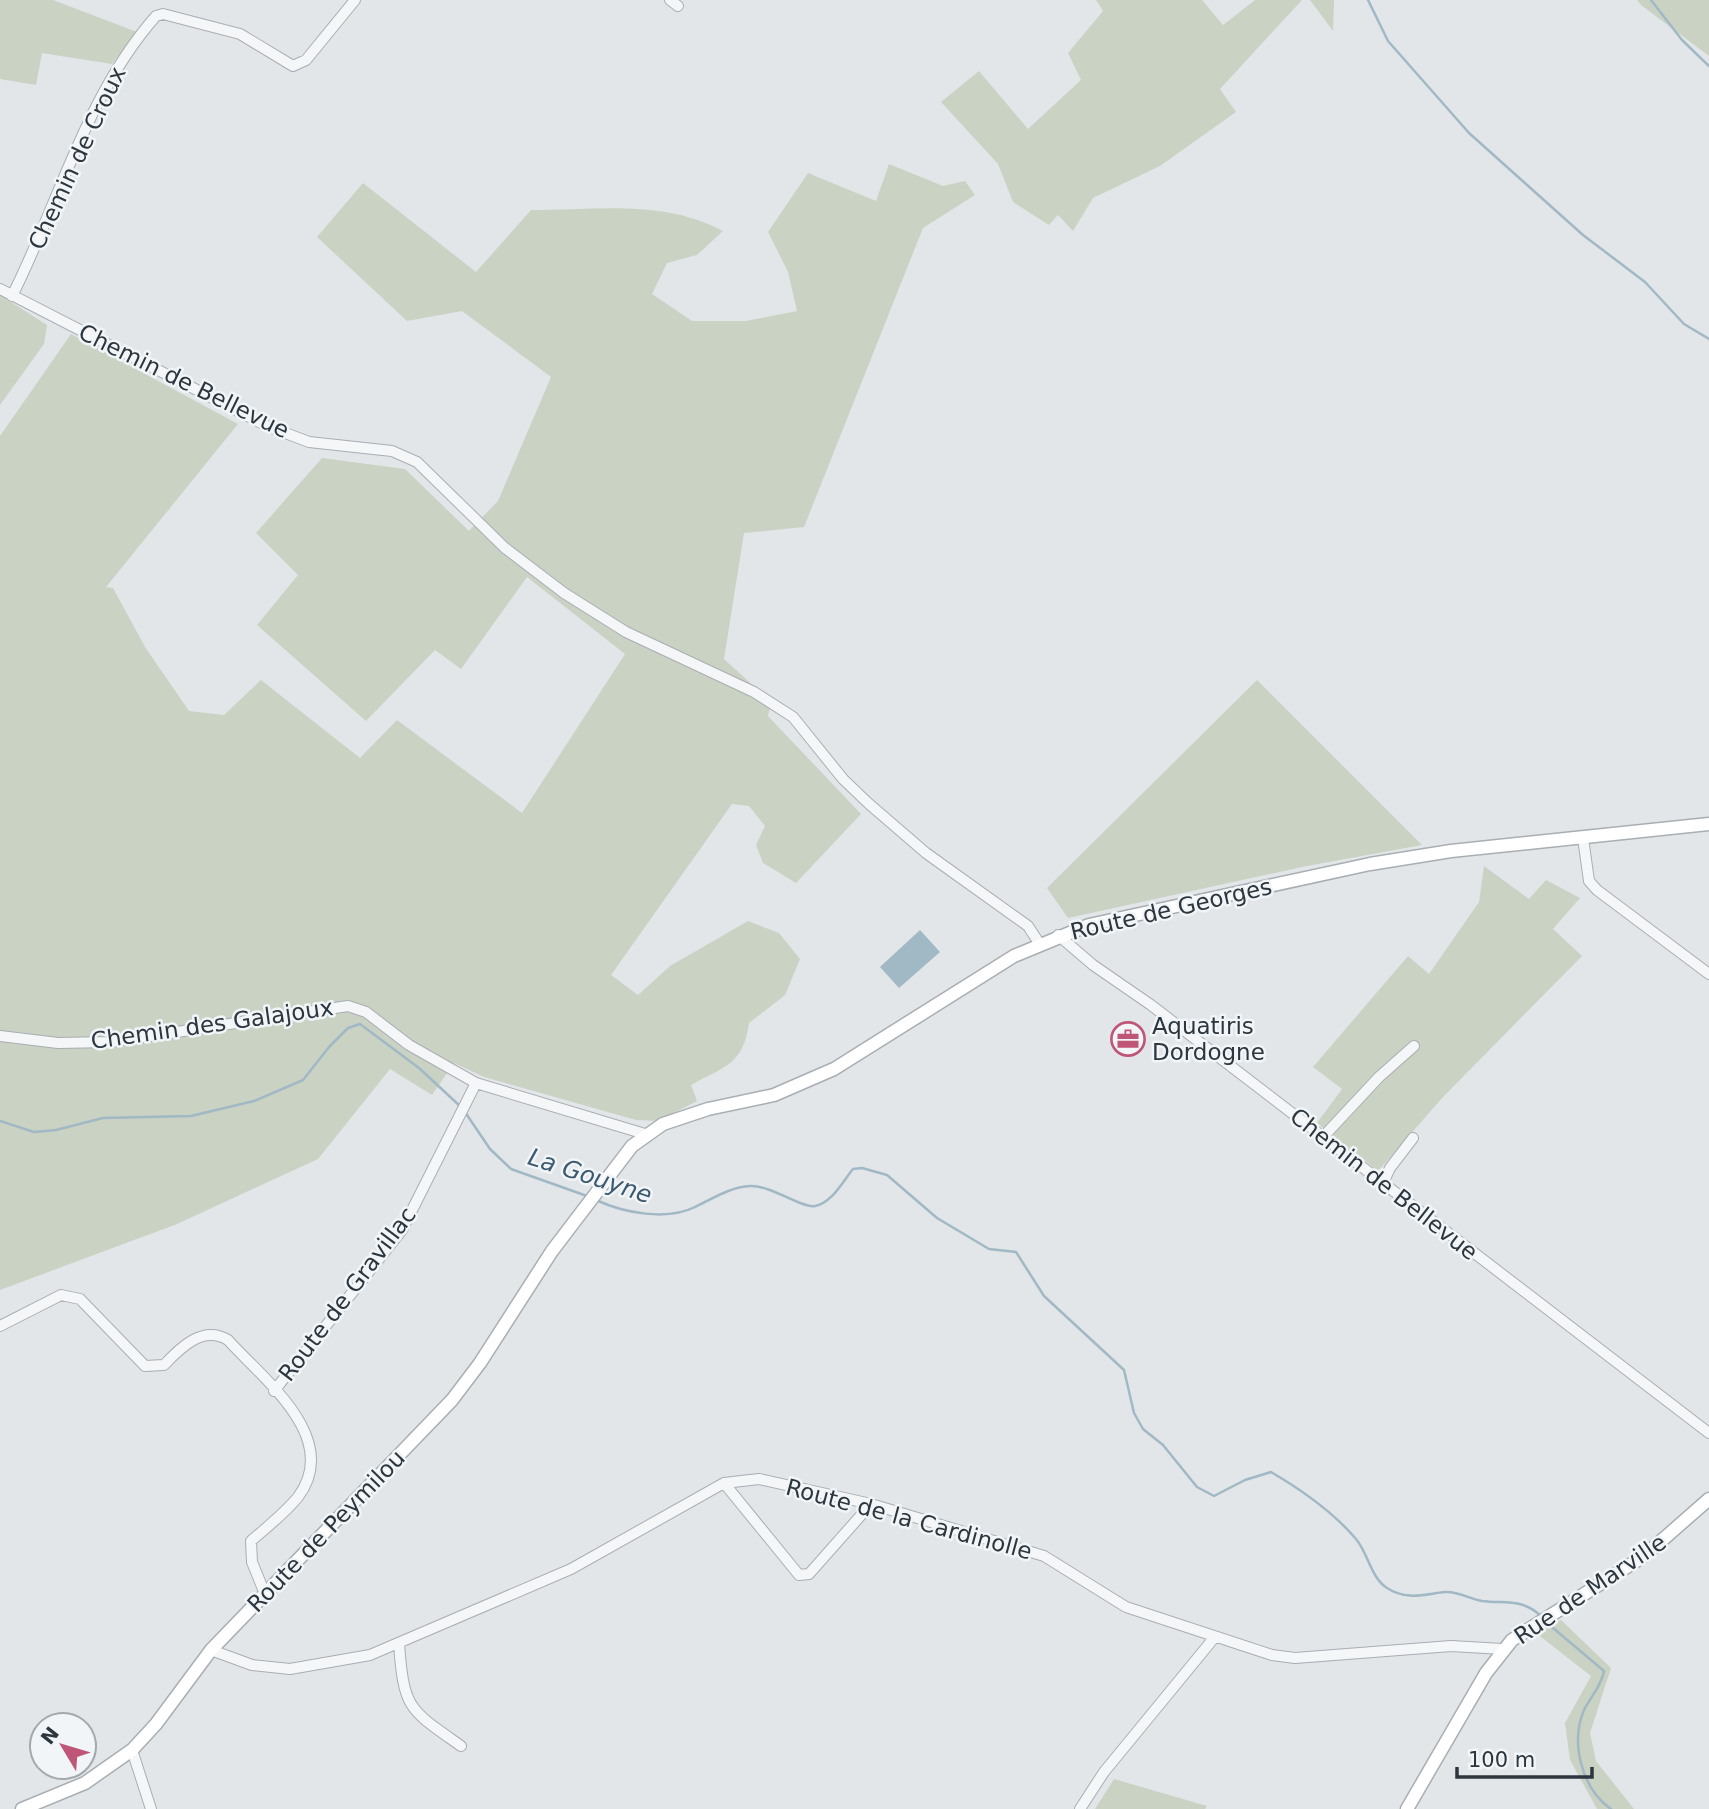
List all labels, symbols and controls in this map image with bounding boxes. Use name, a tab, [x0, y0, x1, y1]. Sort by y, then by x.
street label: Chemin de Croux	[23, 62, 131, 254]
street label: Chemin de Bellevue	[75, 319, 293, 443]
street label: Route de Georges	[1068, 873, 1274, 945]
street label: Chemin des Galajoux	[89, 994, 335, 1054]
place label: Aquatiris Dordogne	[1152, 1013, 1265, 1065]
office icon: Aquatiris Dordogne	[1109, 1020, 1147, 1058]
street label: Chemin de Bellevue	[1285, 1103, 1483, 1265]
water label: La Gouyne	[525, 1143, 655, 1209]
street label: Route de Gravillac	[273, 1202, 421, 1386]
street label: Route de Peymilou	[242, 1445, 410, 1617]
street label: Route de la Cardinolle	[783, 1474, 1035, 1564]
street label: Rue de Marville	[1509, 1529, 1671, 1649]
north arrow	[28, 1711, 98, 1781]
text: N	[36, 1722, 63, 1749]
scale bar	[1457, 1736, 1592, 1780]
text: 100 m	[1468, 1748, 1535, 1772]

